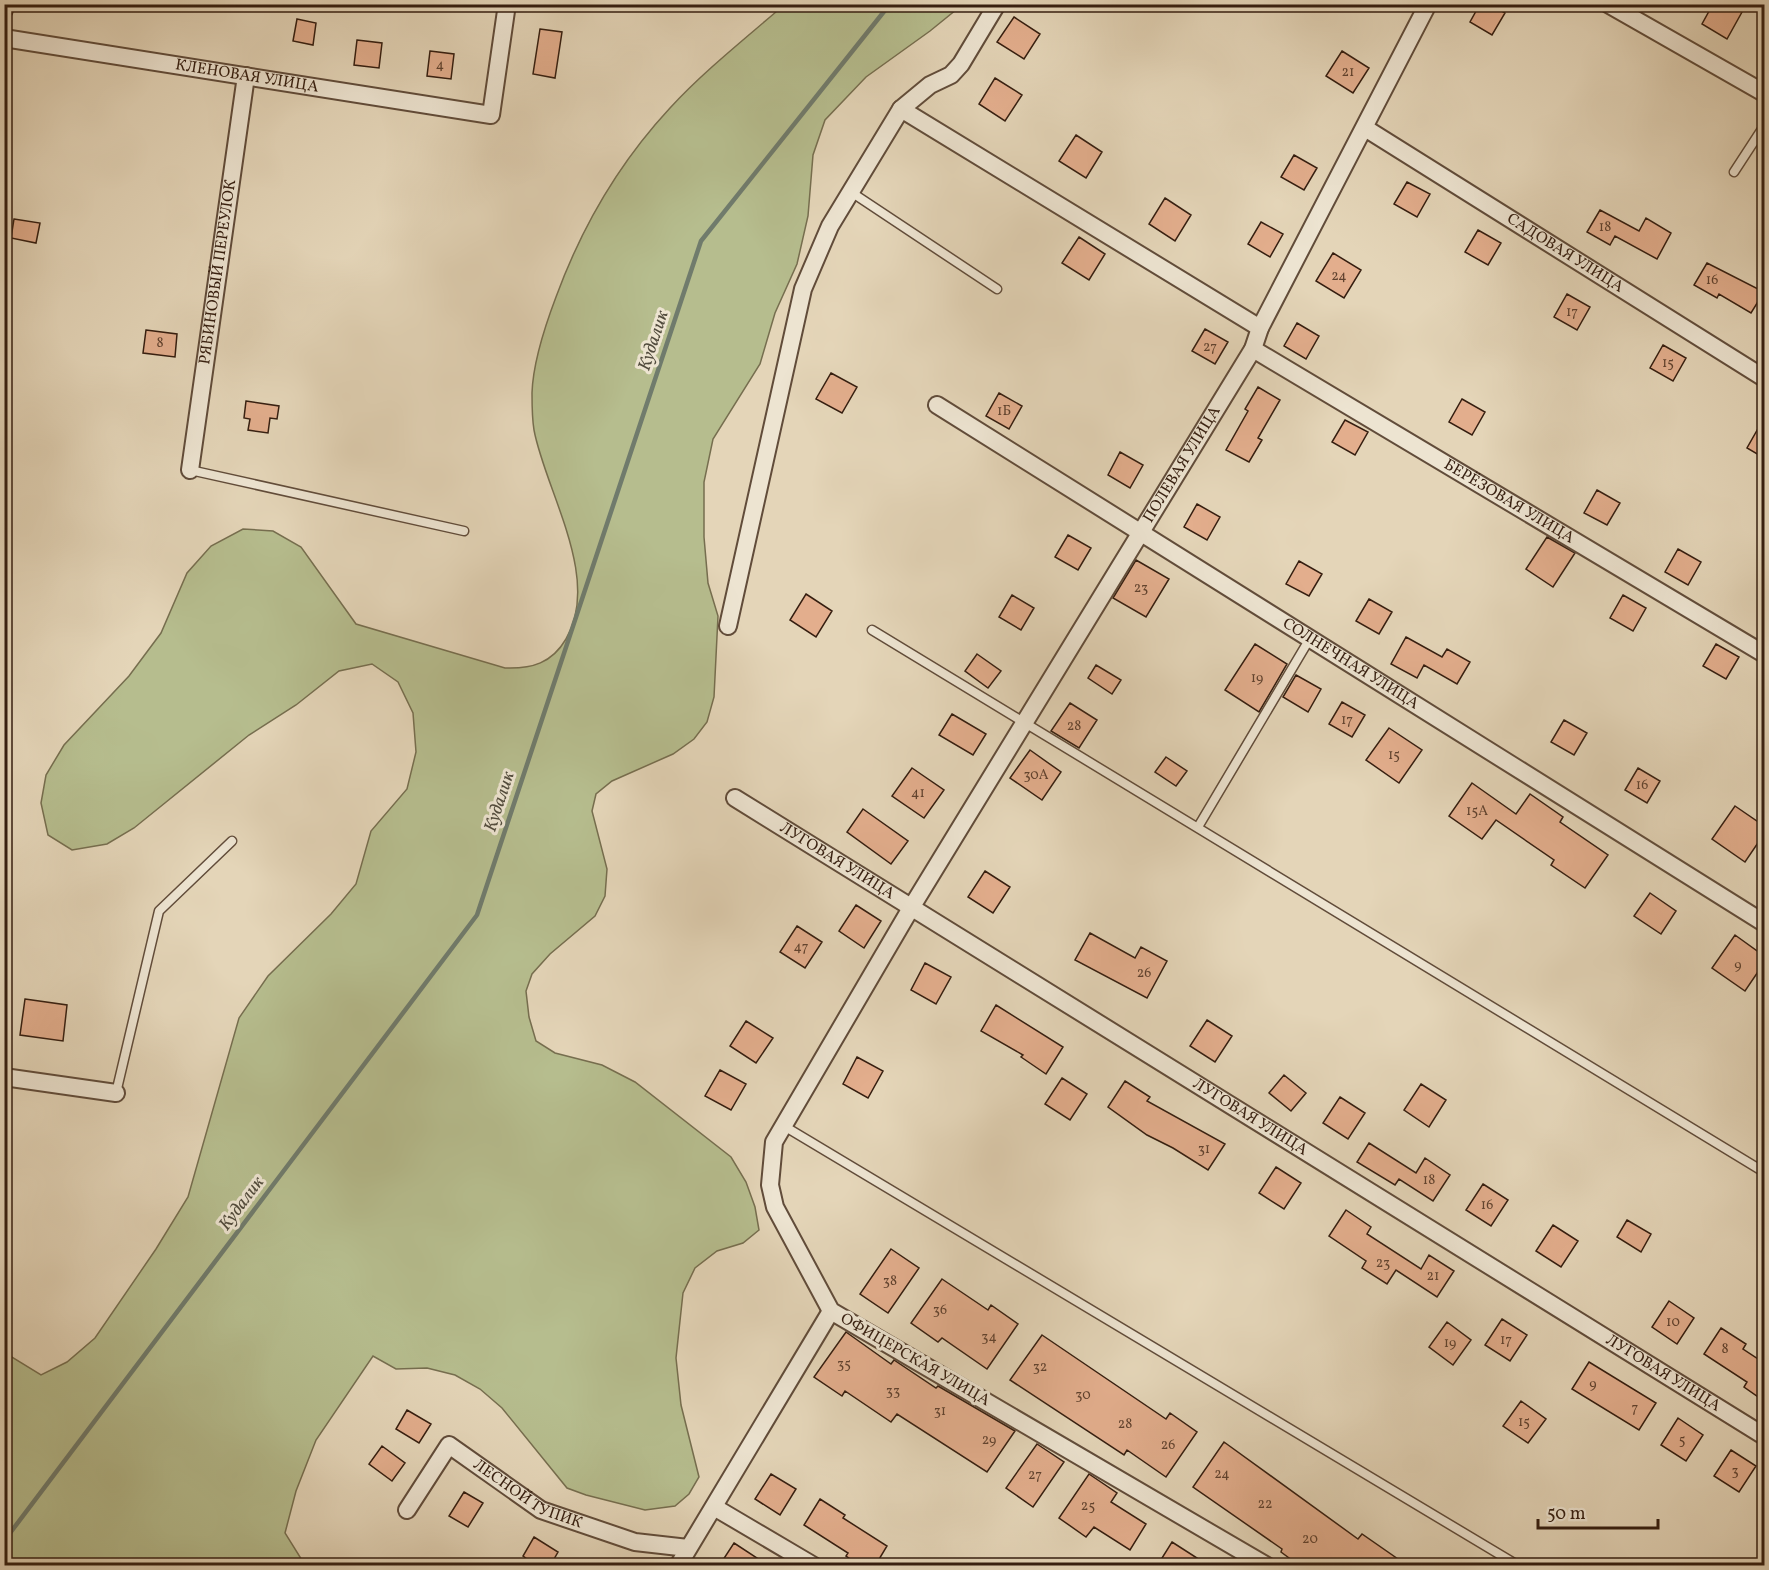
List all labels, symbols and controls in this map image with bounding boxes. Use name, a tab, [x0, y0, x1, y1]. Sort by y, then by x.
street label: КЛЕНОВАЯ УЛИЦА	[174, 54, 320, 99]
house number: 4	[436, 56, 444, 75]
house number: 21	[1342, 63, 1354, 82]
street label: РЯБИНОВЫЙ ПЕРЕУЛОК	[194, 178, 242, 366]
street label: САДОВАЯ УЛИЦА	[1502, 208, 1628, 298]
house number: 18	[1599, 218, 1611, 237]
house number: 24	[1331, 267, 1347, 286]
house number: 16	[1706, 271, 1718, 290]
house number: 17	[1566, 303, 1578, 322]
water label: Кудалик	[633, 307, 676, 374]
house number: 8	[156, 334, 164, 353]
house number: 27	[1203, 338, 1217, 357]
house number: 15	[1662, 354, 1674, 373]
house number: 1Б	[997, 402, 1011, 421]
street label: ПОЛЕВАЯ УЛИЦА	[1138, 402, 1226, 527]
street label: БЕРЁЗОВАЯ УЛИЦА	[1439, 454, 1578, 549]
house number: 23	[1134, 579, 1148, 598]
street label: СОЛНЕЧНАЯ УЛИЦА	[1278, 613, 1423, 715]
house number: 19	[1251, 669, 1263, 688]
house number: 17	[1341, 711, 1353, 730]
house number: 28	[1067, 717, 1081, 736]
house number: 15	[1388, 746, 1400, 765]
house number: 30А	[1023, 766, 1049, 785]
water label: Кудалик	[479, 768, 522, 835]
house number: 16	[1636, 776, 1648, 795]
house number: 41	[911, 784, 925, 803]
house number: 15А	[1466, 802, 1488, 821]
street label: ЛУГОВАЯ УЛИЦА	[775, 817, 899, 905]
house number: 47	[793, 938, 809, 957]
house number: 9	[1734, 956, 1742, 975]
house number: 26	[1137, 964, 1151, 983]
street label: ЛУГОВАЯ УЛИЦА	[1188, 1073, 1312, 1161]
house number: 31	[1198, 1140, 1210, 1159]
water label: Кудалик	[213, 1171, 271, 1236]
house number: 18	[1423, 1171, 1435, 1190]
house number: 16	[1481, 1196, 1493, 1215]
house number: 23	[1376, 1254, 1390, 1273]
house number: 21	[1427, 1267, 1439, 1286]
house number: 38	[883, 1272, 897, 1291]
house number: 36	[933, 1301, 947, 1320]
street label: ОФИЦЕРСКАЯ УЛИЦА	[836, 1308, 994, 1412]
house number: 10	[1666, 1313, 1680, 1332]
house number: 34	[981, 1328, 997, 1347]
street label: ЛУГОВАЯ УЛИЦА	[1601, 1329, 1725, 1417]
house number: 17	[1500, 1331, 1512, 1350]
house number: 19	[1444, 1334, 1456, 1353]
house number: 8	[1721, 1340, 1729, 1359]
house number: 35	[837, 1355, 851, 1374]
house number: 32	[1033, 1358, 1047, 1377]
house number: 9	[1589, 1375, 1597, 1394]
house number: 33	[886, 1382, 900, 1401]
house number: 30	[1075, 1386, 1091, 1405]
house number: 7	[1632, 1399, 1639, 1418]
house number: 31	[934, 1402, 946, 1421]
house number: 15	[1518, 1413, 1530, 1432]
house number: 28	[1118, 1415, 1132, 1434]
house number: 29	[982, 1431, 996, 1450]
house number: 5	[1679, 1431, 1685, 1450]
house number: 26	[1161, 1436, 1175, 1455]
street label: ЛЕСНОЙ ТУПИК	[468, 1454, 585, 1534]
house number: 3	[1731, 1462, 1739, 1481]
house number: 24	[1214, 1465, 1230, 1484]
house number: 27	[1028, 1466, 1042, 1485]
scale bar	[1538, 1492, 1658, 1530]
house number: 22	[1257, 1495, 1273, 1514]
house number: 25	[1081, 1497, 1095, 1516]
text: 50 m	[1547, 1502, 1586, 1527]
house number: 20	[1302, 1530, 1318, 1549]

